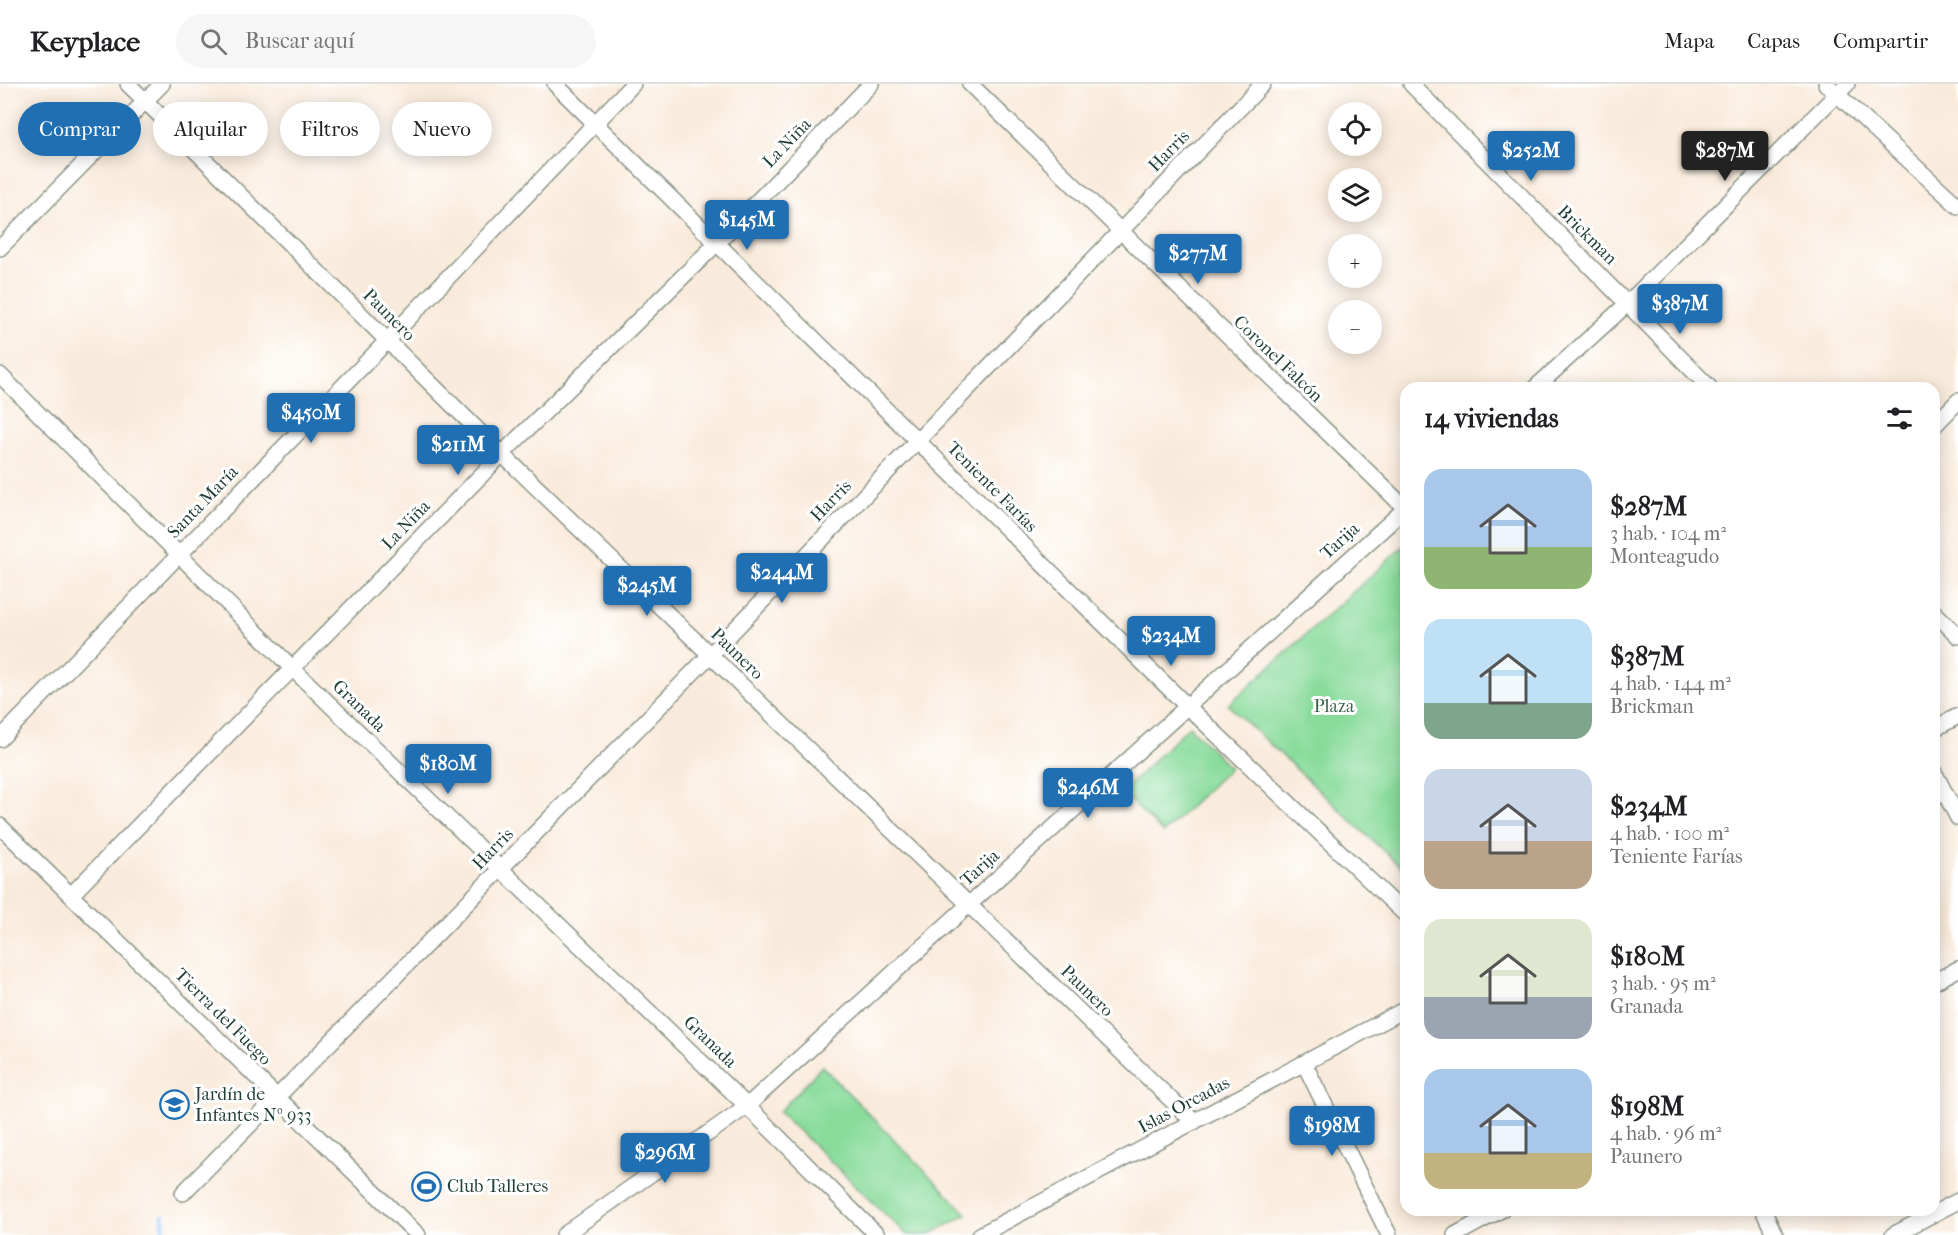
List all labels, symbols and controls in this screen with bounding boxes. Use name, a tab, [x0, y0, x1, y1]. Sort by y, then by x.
search box	[176, 14, 596, 68]
text: Keyplace	[30, 25, 140, 58]
icon: search	[197, 25, 230, 58]
text: Buscar aquí	[245, 28, 354, 54]
text: Mapa	[1664, 29, 1714, 53]
text: Capas	[1747, 29, 1800, 53]
text: Compartir	[1833, 29, 1928, 53]
chip: Comprar	[18, 102, 141, 156]
chip: Alquilar	[153, 102, 268, 156]
chip: Filtros	[280, 102, 380, 156]
chip: Nuevo	[392, 102, 492, 156]
map controls	[1328, 102, 1382, 354]
button: locate	[1328, 102, 1382, 156]
street label: La Niña	[758, 113, 816, 172]
street label: Harris	[1144, 126, 1194, 176]
pin: $252M	[1489, 131, 1573, 182]
pin: $287M	[1683, 131, 1767, 182]
text: $252M	[1502, 139, 1560, 162]
text: $287M	[1695, 139, 1755, 162]
button: layers	[1328, 168, 1382, 222]
pin: $145M	[705, 200, 789, 251]
street label: Brickman	[1553, 201, 1621, 269]
text: $145M	[719, 208, 775, 231]
pin: $277M	[1156, 234, 1240, 285]
button: +	[1328, 234, 1382, 288]
text: $277M	[1169, 242, 1227, 265]
pin: $387M	[1638, 284, 1722, 335]
street label: Paunero	[359, 285, 419, 345]
text: $387M	[1651, 292, 1709, 315]
button: −	[1328, 300, 1382, 354]
street label: Coronel Falcón	[1229, 311, 1327, 407]
pin: $450M	[269, 393, 353, 444]
text: $450M	[281, 401, 341, 424]
icon: filters	[1883, 402, 1916, 435]
text: 14 viviendas	[1424, 403, 1559, 434]
pin: $211M	[416, 425, 500, 476]
text: $211M	[431, 433, 485, 456]
street label: Teniente Farías	[942, 437, 1042, 537]
street label: Santa María	[163, 461, 243, 543]
street label: Harris	[806, 476, 856, 526]
text: $287M	[1610, 491, 1687, 522]
icon: home	[1472, 493, 1544, 565]
street label: La Niña	[377, 495, 435, 554]
street label: Tarija	[1316, 518, 1364, 564]
text: 3 hab. · 104 m²	[1610, 522, 1726, 545]
text: Monteagudo	[1610, 545, 1719, 568]
pin: $244M	[740, 553, 824, 604]
text: $244M	[750, 561, 814, 584]
pin: $245M	[605, 566, 689, 617]
text: $245M	[617, 574, 677, 597]
pin: $234M	[1129, 616, 1213, 667]
street label: Paunero	[706, 624, 768, 684]
text: $234M	[1141, 624, 1201, 647]
text: $387M	[1610, 641, 1684, 672]
icon: home	[1472, 643, 1544, 715]
text: 4 hab. · 144 m²	[1610, 672, 1731, 695]
street label: Granada	[328, 676, 390, 737]
text: Brickman	[1610, 695, 1694, 718]
park label: Plaza	[1314, 696, 1355, 717]
pin: $180M	[406, 744, 490, 795]
text: $180M	[419, 752, 477, 775]
pin: $246M	[1046, 768, 1130, 819]
text: $246M	[1057, 776, 1119, 799]
text: $234M	[1610, 791, 1687, 822]
icon: home	[1472, 793, 1544, 865]
text: 4 hab. · 100 m²	[1610, 822, 1729, 845]
street label: Harris	[468, 824, 518, 874]
street label: Tarija	[956, 845, 1004, 891]
text: Teniente Farías	[1610, 845, 1743, 868]
text: $180M	[1610, 941, 1685, 972]
icon: home	[1472, 943, 1544, 1015]
street label: Paunero	[1056, 961, 1118, 1021]
street label: Tierra del Fuego	[170, 964, 276, 1070]
text: 3 hab. · 95 m²	[1610, 972, 1716, 995]
text: Granada	[1610, 995, 1683, 1018]
street label: Granada	[679, 1012, 741, 1073]
street label: Islas Orcadas	[1135, 1072, 1234, 1138]
place label: Jardín de Infantes Nº 933	[193, 1084, 311, 1126]
school or university icon: Jardín de Infantes Nº 933	[158, 1088, 190, 1120]
text: $198M	[1610, 1091, 1684, 1122]
icon: home	[1472, 1093, 1544, 1165]
pin: $198M	[1290, 1106, 1374, 1157]
text: $198M	[1304, 1114, 1360, 1137]
text: 4 hab. · 96 m²	[1610, 1122, 1721, 1145]
pin: $296M	[623, 1133, 707, 1184]
text: $296M	[635, 1141, 695, 1164]
text: Paunero	[1610, 1145, 1682, 1168]
sports icon: Club Talleres	[410, 1170, 442, 1202]
place label: Club Talleres	[447, 1176, 548, 1197]

